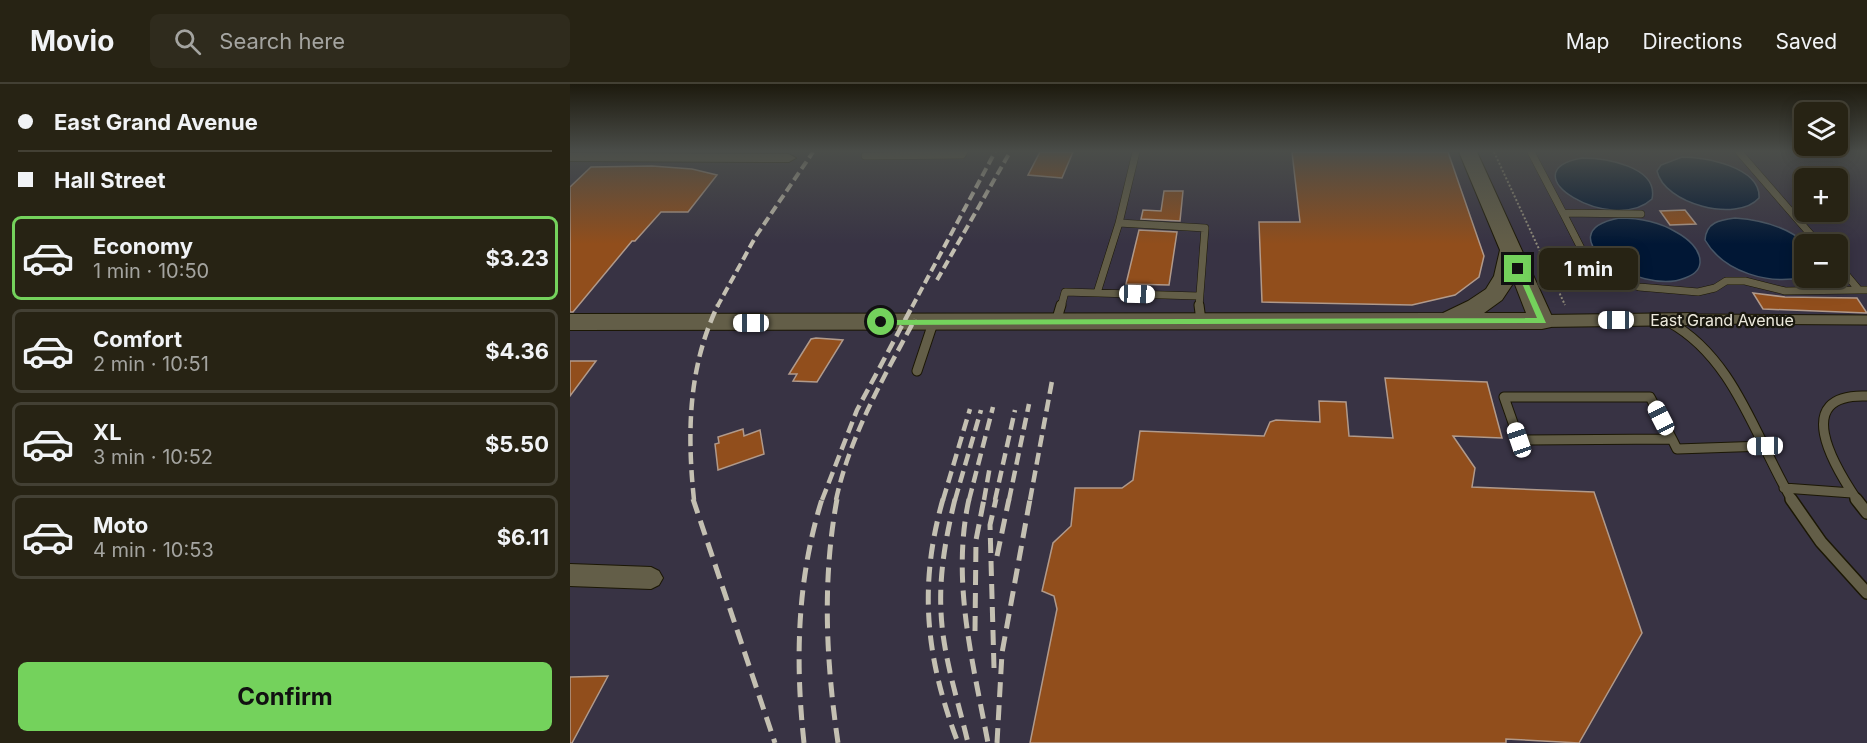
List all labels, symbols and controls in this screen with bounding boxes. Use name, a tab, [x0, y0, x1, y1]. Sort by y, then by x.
search box	[150, 14, 570, 68]
text: Movio	[30, 24, 114, 58]
icon: search	[171, 25, 204, 58]
text: Search here	[219, 28, 345, 54]
text: Map	[1566, 29, 1609, 54]
text: Directions	[1642, 29, 1743, 54]
text: Saved	[1776, 29, 1837, 54]
map controls	[1794, 102, 1848, 288]
button: layers	[1794, 102, 1848, 156]
text: East Grand Avenue	[54, 109, 258, 135]
text: Hall Street	[54, 167, 166, 193]
button: +	[1794, 168, 1848, 222]
icon: car	[21, 231, 75, 285]
text: Economy	[93, 233, 193, 259]
button: −	[1794, 234, 1848, 288]
text: $3.23	[485, 245, 549, 271]
callout: 1 min	[1539, 248, 1638, 290]
route end	[1504, 255, 1531, 282]
text: 1 min	[1564, 257, 1613, 281]
text: 1 min · 10:50	[93, 259, 209, 283]
car	[1119, 284, 1155, 304]
route start	[867, 308, 894, 335]
street label: East Grand Avenue	[1650, 310, 1794, 330]
car	[1598, 311, 1634, 329]
car	[733, 314, 769, 332]
icon: car	[21, 324, 75, 378]
text: Comfort	[93, 326, 182, 352]
text: $4.36	[485, 338, 549, 364]
text: 2 min · 10:51	[93, 352, 209, 376]
car	[1645, 398, 1677, 438]
icon: car	[21, 417, 75, 471]
text: XL	[93, 419, 122, 445]
car	[1505, 420, 1533, 460]
text: $5.50	[485, 431, 549, 457]
car	[1747, 437, 1783, 455]
text: 3 min · 10:52	[93, 445, 213, 469]
icon: car	[21, 510, 75, 564]
text: Moto	[93, 512, 148, 538]
text: $6.11	[497, 524, 549, 550]
text: 4 min · 10:53	[93, 538, 214, 562]
button: Confirm	[18, 662, 552, 731]

